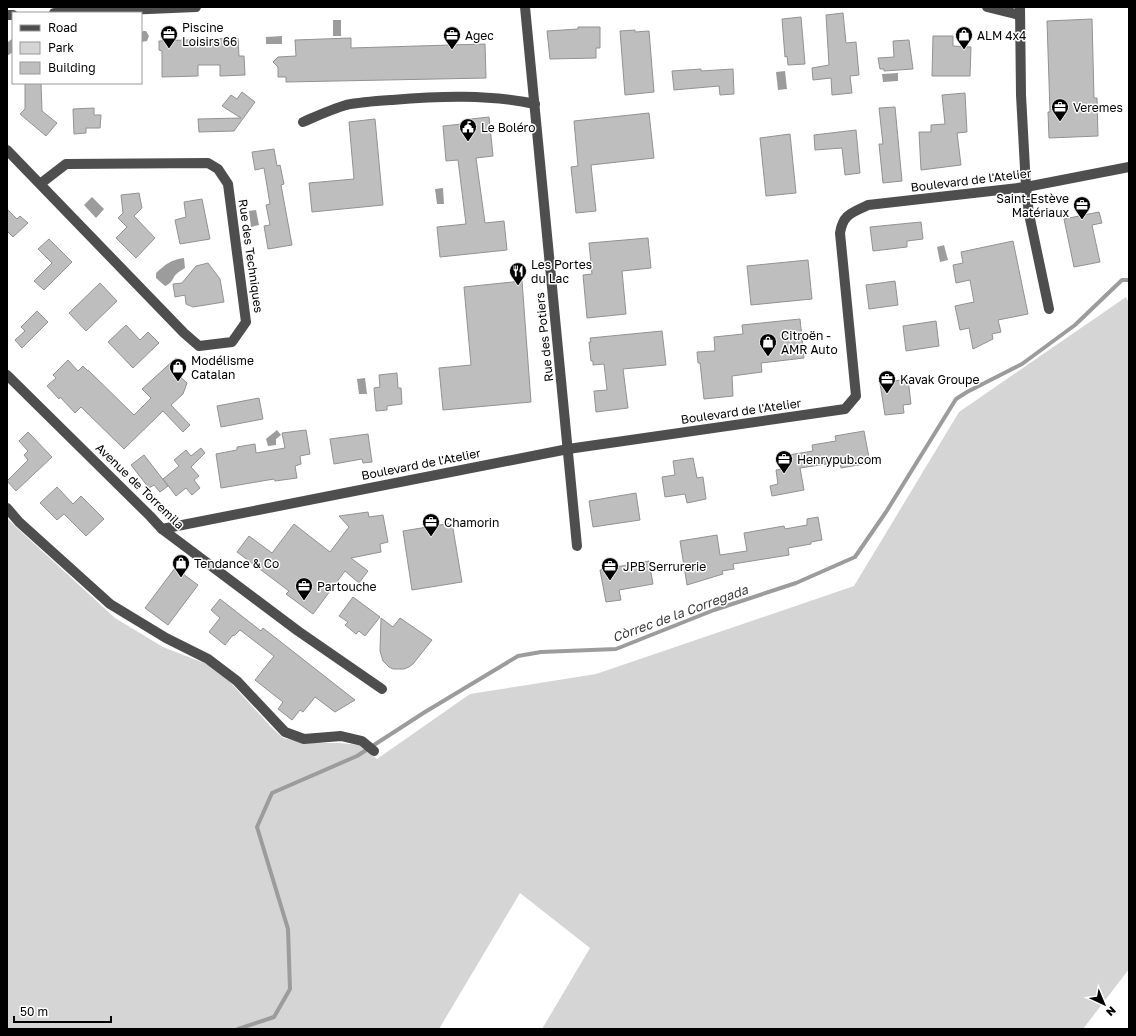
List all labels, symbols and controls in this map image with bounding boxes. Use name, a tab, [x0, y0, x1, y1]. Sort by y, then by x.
legend	[12, 12, 142, 84]
text: Road	[48, 20, 77, 35]
place label: Piscine Loisirs 66	[182, 20, 237, 49]
office icon: Piscine Loisirs 66	[159, 24, 179, 49]
office icon: Agec	[442, 25, 462, 50]
shop icon: ALM 4x4	[954, 25, 974, 50]
place label: Agec	[465, 28, 494, 43]
place label: ALM 4x4	[977, 28, 1026, 43]
text: Park	[48, 40, 74, 55]
text: Building	[48, 60, 96, 75]
office icon: Veremes	[1050, 97, 1070, 122]
place label: Veremes	[1073, 100, 1123, 115]
public building icon: Le Boléro	[458, 117, 478, 142]
place label: Le Boléro	[481, 120, 535, 135]
street label: Boulevard de l'Atelier	[910, 165, 1032, 195]
place label: Saint-Estève Matériaux	[996, 191, 1069, 220]
office icon: Saint-Estève Matériaux	[1072, 195, 1092, 220]
street label: Rue des Techniques	[236, 198, 266, 314]
place label: Les Portes du Lac	[531, 257, 592, 286]
restaurant icon: Les Portes du Lac	[508, 261, 528, 286]
street label: Rue des Potiers	[532, 292, 556, 382]
place label: Citroën - AMR Auto	[781, 328, 838, 357]
shop icon: Citroën - AMR Auto	[758, 332, 778, 357]
place label: Modélisme Catalan	[191, 353, 254, 382]
shop icon: Modélisme Catalan	[168, 357, 188, 382]
office icon: Kavak Groupe	[877, 369, 897, 394]
place label: Kavak Groupe	[900, 372, 979, 387]
street label: Boulevard de l'Atelier	[680, 395, 802, 427]
street label: Avenue de Torremila	[93, 440, 187, 532]
street label: Boulevard de l'Atelier	[360, 445, 482, 483]
office icon: Henrypub.com	[774, 449, 794, 474]
place label: Henrypub.com	[797, 452, 882, 467]
office icon: Chamorin	[421, 512, 441, 537]
place label: Chamorin	[444, 515, 499, 530]
shop icon: Tendance & Co	[171, 553, 191, 578]
place label: Tendance & Co	[194, 556, 279, 571]
office icon: JPB Serrurerie	[600, 556, 620, 581]
place label: JPB Serrurerie	[623, 559, 706, 574]
office icon: Partouche	[294, 576, 314, 601]
place label: Partouche	[317, 579, 377, 594]
water label: Còrrec de la Corregada	[610, 581, 751, 645]
north arrow	[1084, 984, 1124, 1024]
scale bar	[14, 998, 111, 1024]
text: 50 m	[20, 1004, 48, 1019]
text: N	[1104, 1004, 1119, 1019]

